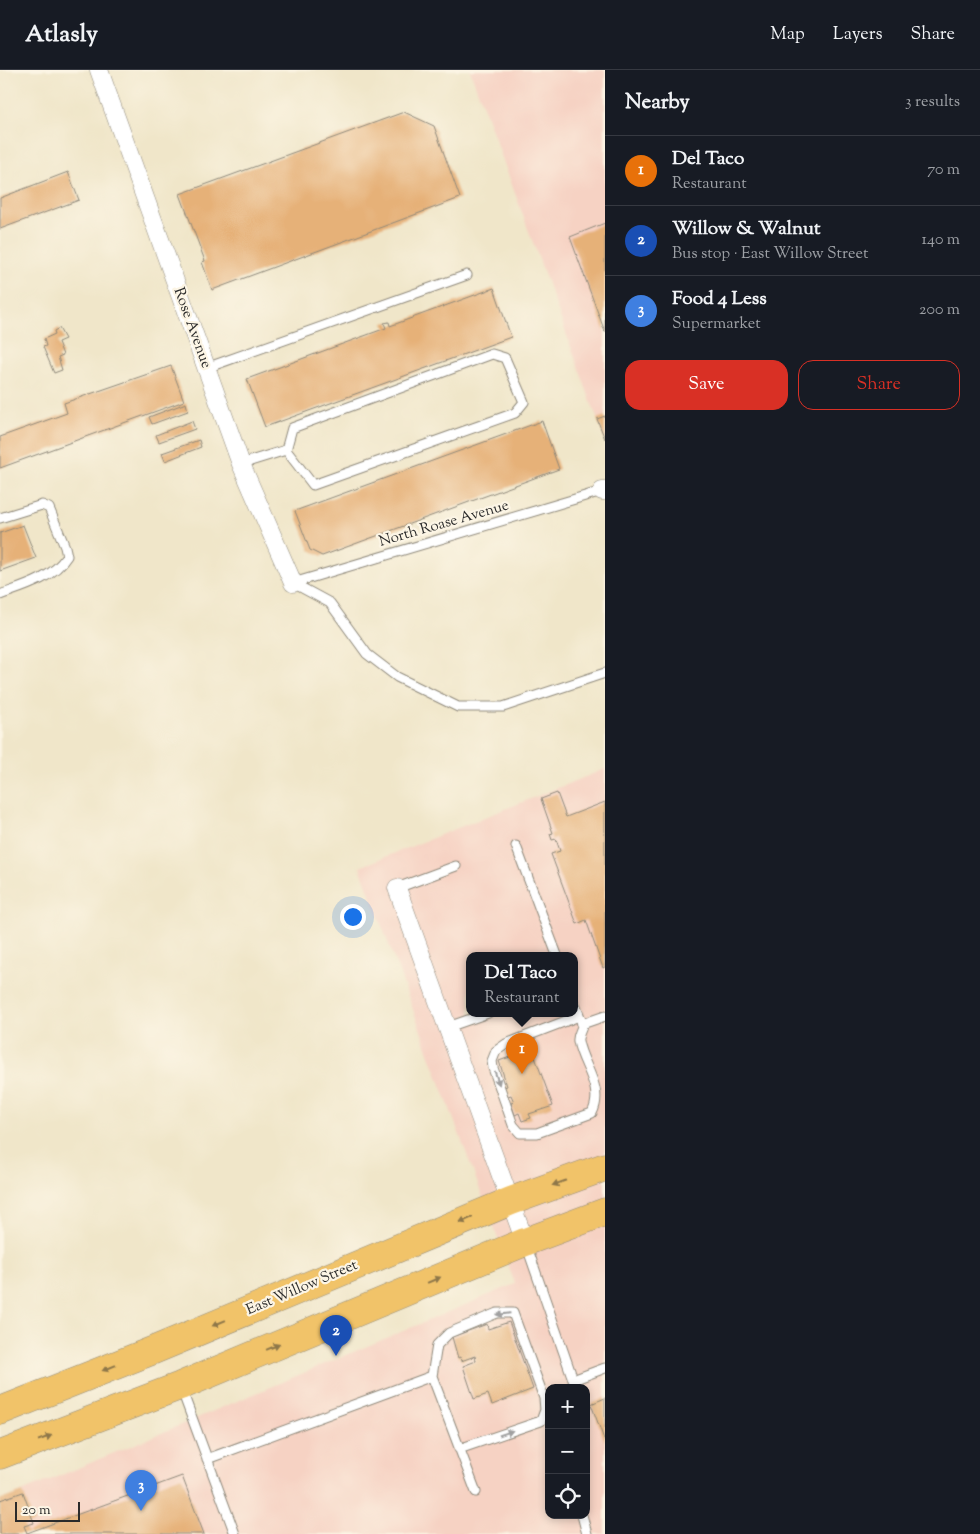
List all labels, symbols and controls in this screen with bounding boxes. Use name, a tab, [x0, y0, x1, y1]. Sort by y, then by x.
text: Atlasly	[25, 18, 98, 52]
text: Map	[770, 22, 805, 48]
text: Layers	[833, 22, 883, 48]
text: Share	[911, 22, 955, 48]
text: Nearby	[625, 88, 690, 118]
text: 3 results	[905, 91, 960, 114]
text: Del Taco	[672, 146, 744, 173]
text: 1	[638, 159, 644, 182]
text: 70 m	[927, 159, 960, 182]
text: Restaurant	[672, 173, 747, 196]
text: Willow & Walnut	[672, 216, 820, 243]
text: 2	[637, 229, 645, 252]
text: 140 m	[922, 229, 960, 252]
text: Bus stop · East Willow Street	[672, 243, 868, 266]
street label: Rose Avenue	[168, 285, 216, 371]
text: Food 4 Less	[672, 286, 767, 313]
text: 3	[638, 299, 644, 322]
text: 200 m	[919, 299, 960, 322]
text: Supermarket	[672, 313, 761, 336]
button: Save	[625, 360, 788, 410]
button: Share	[798, 360, 960, 410]
street label: North Roase Avenue	[377, 495, 511, 553]
your location	[340, 904, 366, 930]
popup	[466, 952, 578, 1017]
text: Del Taco	[485, 960, 557, 987]
text: Restaurant	[485, 987, 559, 1010]
pin: 1	[506, 1033, 538, 1074]
one-way arrow	[494, 1070, 501, 1085]
one-way arrow	[551, 1179, 566, 1187]
one-way arrow	[459, 1216, 473, 1224]
street label: East Willow Street	[243, 1255, 361, 1321]
one-way arrow	[427, 1276, 442, 1284]
one-way arrow	[494, 1310, 510, 1318]
pin: 2	[320, 1315, 352, 1356]
one-way arrow	[212, 1319, 226, 1327]
one-way arrow	[266, 1343, 281, 1350]
one-way arrow	[101, 1364, 116, 1372]
map controls	[545, 1384, 590, 1519]
button: +	[545, 1384, 590, 1429]
one-way arrow	[498, 1429, 513, 1436]
button: −	[545, 1429, 590, 1474]
one-way arrow	[38, 1433, 53, 1441]
pin: 3	[125, 1470, 157, 1511]
button: locate	[545, 1474, 590, 1519]
scale bar	[15, 1499, 80, 1522]
text: 20 m	[22, 1501, 51, 1521]

